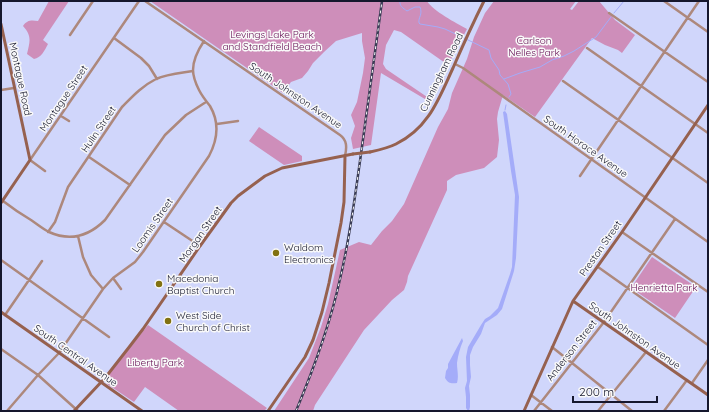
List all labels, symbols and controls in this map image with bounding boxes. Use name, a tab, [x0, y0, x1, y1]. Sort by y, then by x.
park label: Levings Lake Park and Standfield Beach	[222, 28, 322, 53]
street label: Cunningham Road	[417, 31, 466, 114]
park label: Carlson Nelles Park	[508, 34, 560, 59]
street label: Montague Road	[6, 41, 35, 117]
street label: South Johnston Avenue	[247, 60, 345, 132]
street label: Montague Street	[36, 62, 91, 134]
street label: Hulin Street	[78, 103, 119, 155]
street label: South Horace Avenue	[541, 112, 631, 181]
street label: Loomis Street	[129, 195, 176, 255]
street label: Morgan Street	[176, 203, 225, 265]
street label: Preston Street	[576, 217, 625, 279]
place label: Waldom Electronics	[284, 241, 334, 266]
marker: Waldom Electronics	[271, 248, 281, 258]
place label: Macedonia Baptist Church	[167, 272, 234, 297]
marker: Macedonia Baptist Church	[154, 279, 164, 289]
park label: Henrietta Park	[630, 281, 698, 294]
street label: South Johnston Avenue	[586, 299, 683, 372]
place label: West Side Church of Christ	[176, 309, 250, 334]
marker: West Side Church of Christ	[163, 316, 173, 326]
street label: Anderson Street	[543, 317, 600, 384]
street label: South Central Avenue	[31, 322, 120, 389]
park label: Liberty Park	[127, 356, 183, 369]
scale bar	[573, 378, 657, 404]
text: 200 m	[579, 384, 614, 399]

